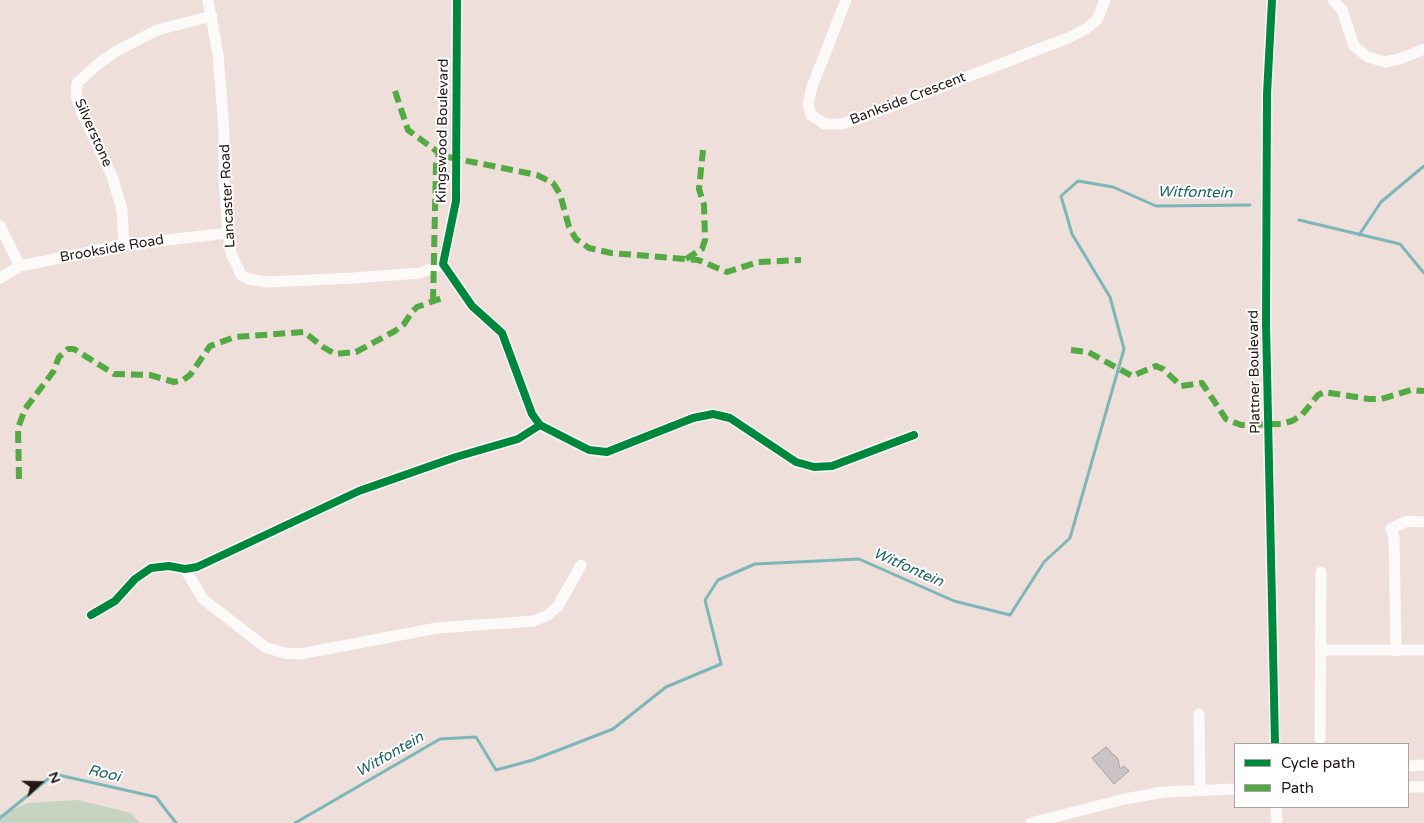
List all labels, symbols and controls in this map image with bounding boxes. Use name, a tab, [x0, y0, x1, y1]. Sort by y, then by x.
street label: Kingswood Boulevard	[433, 59, 453, 203]
street label: Bankside Crescent	[848, 69, 968, 129]
street label: Silverstone	[70, 96, 116, 170]
street label: Lancaster Road	[217, 144, 239, 248]
water label: Witfontein	[1157, 183, 1233, 203]
street label: Brookside Road	[59, 232, 165, 266]
street label: Plattner Boulevard	[1246, 310, 1264, 434]
water label: Witfontein	[870, 545, 946, 591]
water label: Witfontein	[353, 728, 427, 782]
legend	[1234, 743, 1409, 808]
text: Cycle path	[1281, 754, 1355, 772]
north arrow	[15, 758, 65, 808]
water label: Rooi	[86, 762, 122, 786]
text: N	[45, 769, 64, 786]
text: Path	[1281, 779, 1314, 797]

